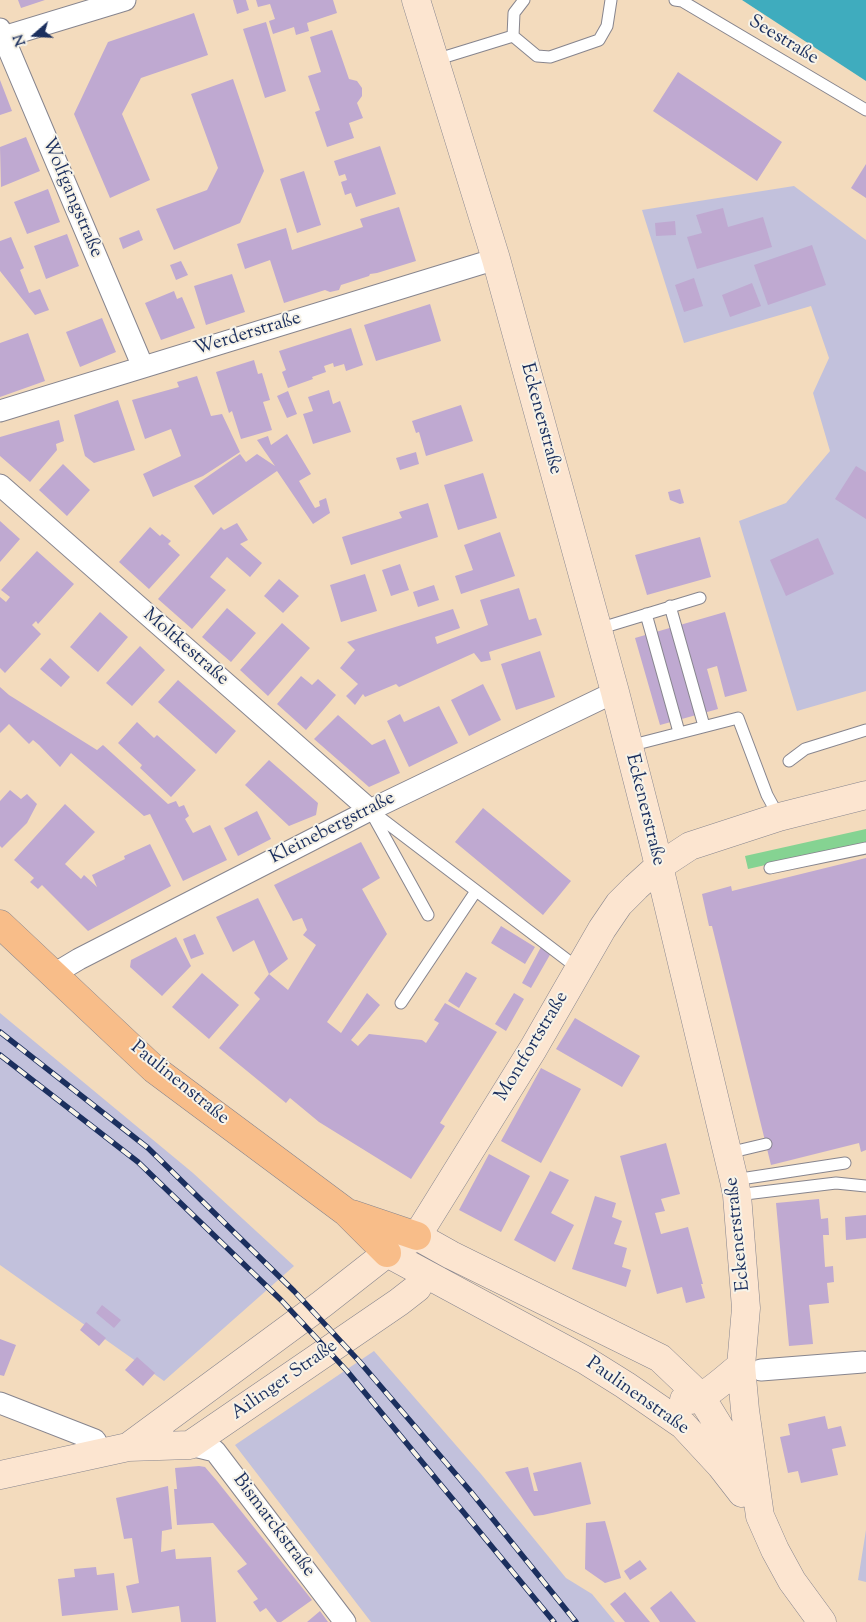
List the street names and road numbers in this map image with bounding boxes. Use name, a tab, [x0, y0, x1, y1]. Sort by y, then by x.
street label: Seestraße	[744, 11, 822, 71]
street label: Wolfgangstraße	[35, 135, 107, 261]
street label: Werderstraße	[192, 308, 304, 362]
street label: Eckenerstraße	[514, 361, 566, 477]
street label: Moltkestraße	[137, 604, 233, 692]
street label: Eckenerstraße	[619, 752, 669, 868]
street label: Kleinebergstraße	[267, 788, 399, 870]
street label: Montfortstraße	[491, 988, 575, 1106]
street label: Paulinenstraße	[125, 1037, 233, 1131]
street label: Eckenerstraße	[722, 1176, 756, 1292]
street label: Ailinger Straße	[228, 1336, 342, 1426]
street label: Paulinenstraße	[581, 1353, 693, 1441]
street label: Bismarckstraße	[227, 1470, 319, 1582]

